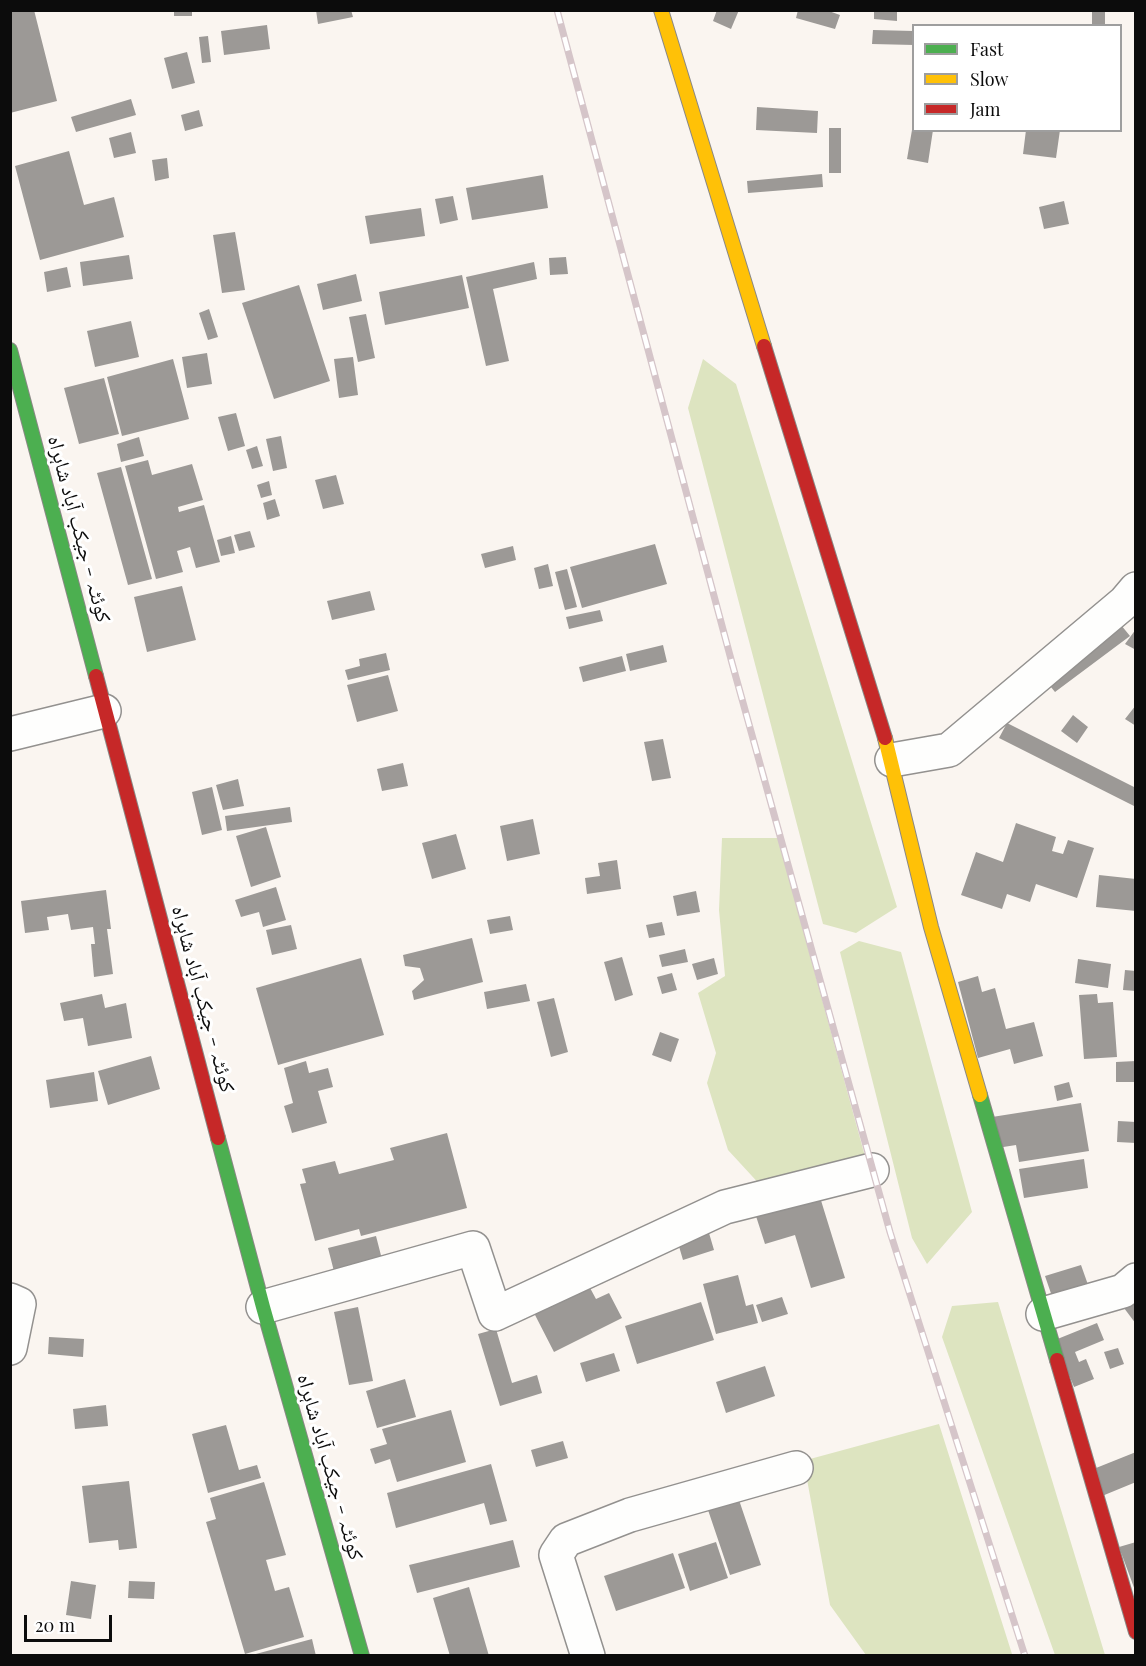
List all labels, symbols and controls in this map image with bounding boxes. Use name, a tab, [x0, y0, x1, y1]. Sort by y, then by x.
legend	[912, 24, 1122, 132]
text: Fast	[970, 37, 1003, 61]
text: Slow	[970, 67, 1008, 91]
text: Jam	[970, 97, 1000, 121]
street label: کوئٹہ - جیکب آباد شاہراہ	[42, 433, 116, 625]
street label: کوئٹہ - جیکب آباد شاہراہ	[166, 903, 240, 1095]
street label: کوئٹہ - جیکب آباد شاہراہ	[291, 1371, 369, 1563]
scale bar	[27, 1603, 116, 1641]
text: 20 m	[35, 1613, 75, 1637]

